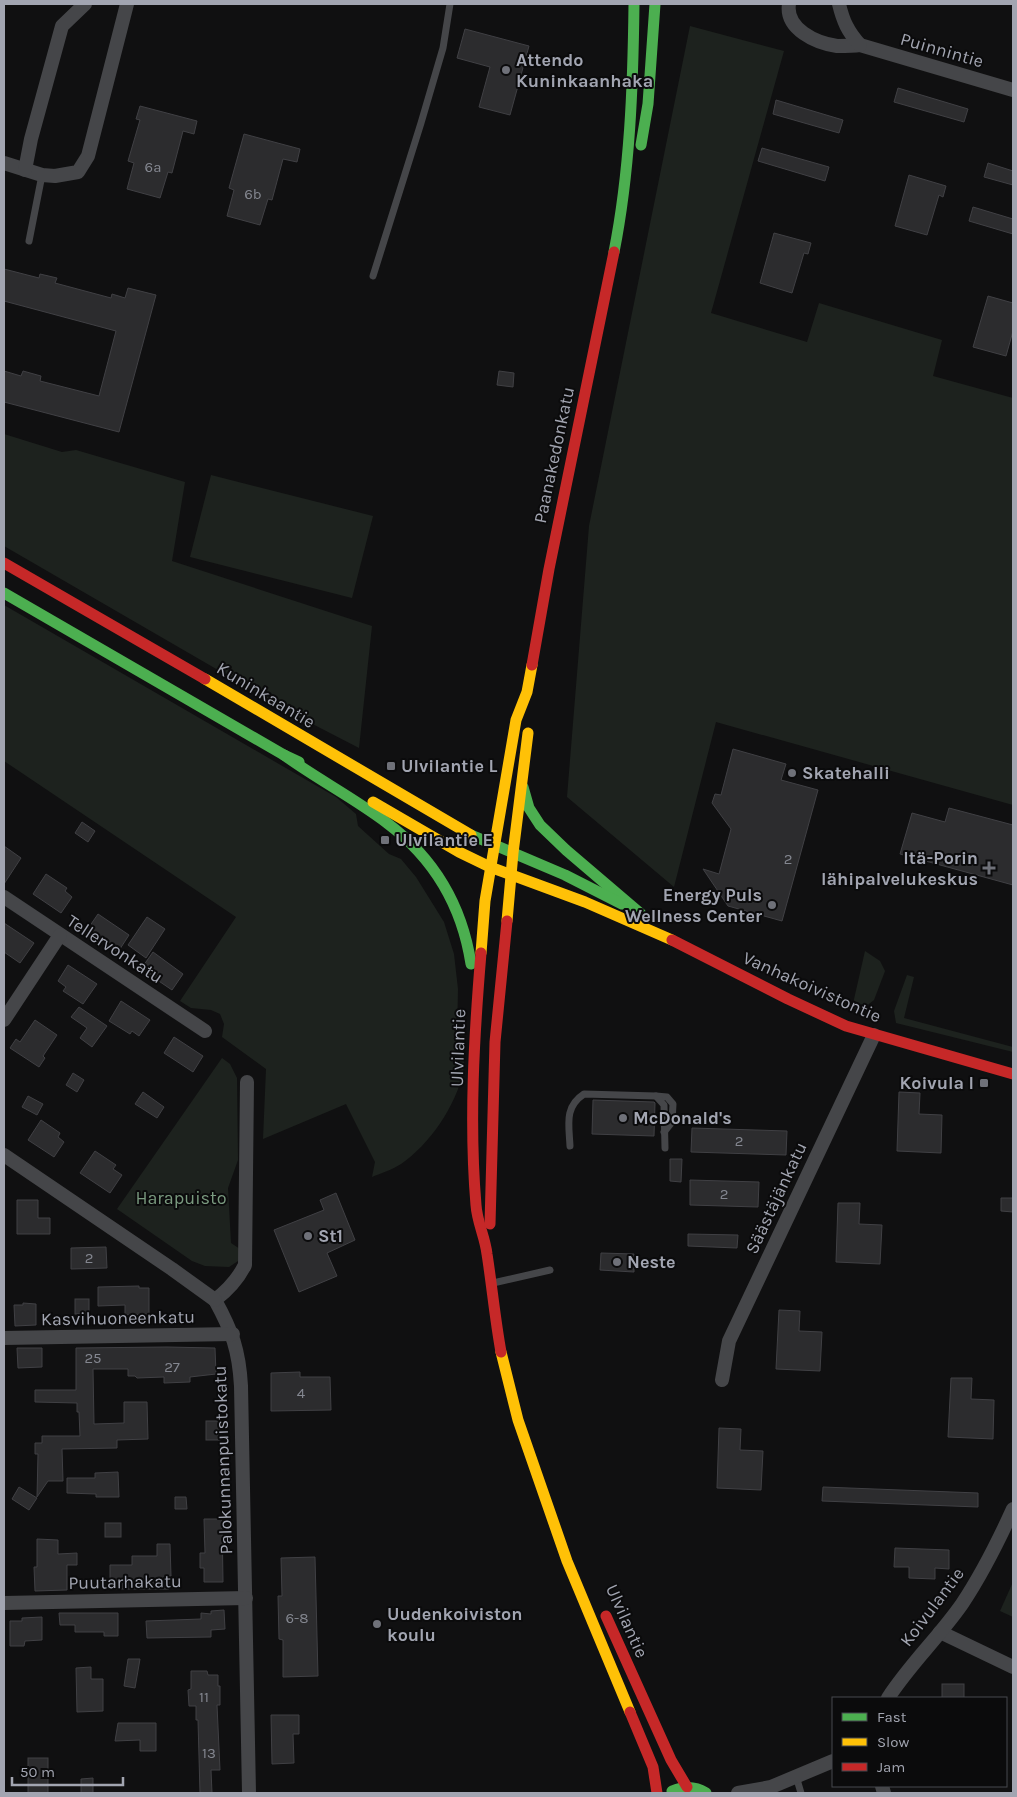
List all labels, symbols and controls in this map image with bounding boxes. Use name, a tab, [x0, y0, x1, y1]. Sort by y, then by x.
street label: Puinnintie	[898, 28, 986, 72]
place label: Attendo Kuninkaanhaka	[516, 49, 653, 92]
marker: Attendo Kuninkaanhaka	[500, 64, 512, 76]
house number: 6a	[145, 158, 161, 176]
house number: 6b	[244, 185, 262, 203]
street label: Paanakedonkatu	[529, 385, 579, 525]
street label: Kuninkaantie	[213, 657, 319, 733]
place label: Ulvilantie L	[401, 755, 497, 777]
marker: Ulvilantie L	[385, 760, 397, 772]
place label: Skatehalli	[802, 762, 890, 784]
marker: Skatehalli	[786, 767, 798, 779]
place label: Ulvilantie E	[395, 829, 493, 851]
marker: Ulvilantie E	[379, 834, 391, 846]
place label: Itä-Porin lähipalvelukeskus	[821, 847, 978, 890]
house number: 2	[784, 850, 792, 868]
marker: Itä-Porin lähipalvelukeskus	[982, 861, 996, 875]
place label: Energy Puls Wellness Center	[625, 884, 762, 927]
marker: Energy Puls Wellness Center	[766, 899, 778, 911]
street label: Tellervonkatu	[63, 910, 167, 988]
street label: Vanhakoivistontie	[739, 947, 885, 1027]
street label: Ulvilantie	[446, 1008, 470, 1088]
place label: Koivula I	[899, 1072, 974, 1094]
marker: Koivula I	[978, 1077, 990, 1089]
place label: McDonald's	[633, 1107, 732, 1129]
marker: McDonald's	[617, 1112, 629, 1124]
house number: 2	[735, 1132, 743, 1150]
street label: Säästäjänkatu	[740, 1139, 812, 1257]
house number: 2	[720, 1185, 728, 1203]
park label: Harapuisto	[135, 1187, 227, 1209]
place label: St1	[318, 1225, 343, 1247]
marker: St1	[302, 1230, 314, 1242]
house number: 2	[85, 1249, 93, 1267]
place label: Neste	[627, 1251, 676, 1273]
marker: Neste	[611, 1256, 623, 1268]
street label: Kasvihuoneenkatu	[41, 1306, 195, 1330]
house number: 25	[84, 1349, 102, 1367]
house number: 27	[164, 1358, 180, 1376]
street label: Palokunnanpuistokatu	[209, 1365, 237, 1555]
house number: 4	[297, 1384, 306, 1402]
street label: Koivulantie	[895, 1563, 969, 1651]
street label: Puutarhakatu	[68, 1570, 182, 1594]
street label: Ulvilantie	[601, 1581, 653, 1661]
place label: Uudenkoiviston koulu	[387, 1603, 523, 1646]
house number: 6-8	[285, 1609, 309, 1627]
marker: Uudenkoiviston koulu	[371, 1618, 383, 1630]
house number: 11	[199, 1688, 209, 1706]
legend	[832, 1697, 1007, 1787]
text: Fast	[877, 1708, 907, 1726]
text: Slow	[877, 1733, 909, 1751]
house number: 13	[202, 1744, 216, 1762]
scale bar	[12, 1754, 124, 1786]
text: Jam	[877, 1758, 905, 1776]
text: 50 m	[20, 1763, 55, 1781]

